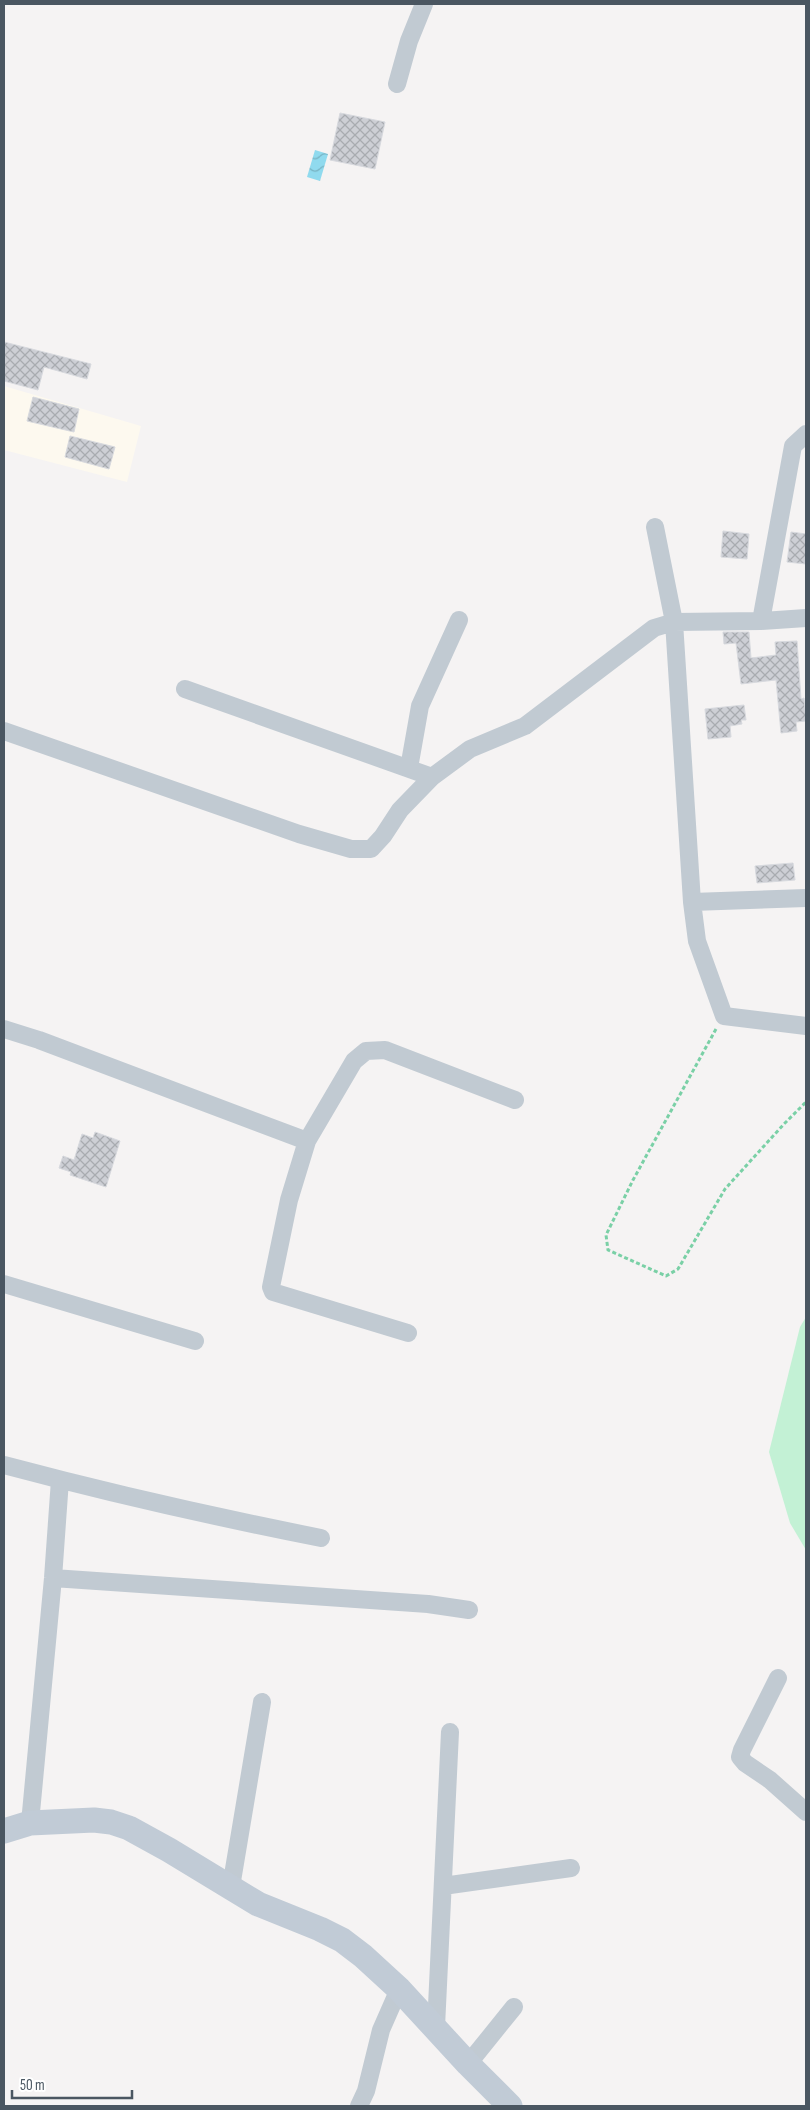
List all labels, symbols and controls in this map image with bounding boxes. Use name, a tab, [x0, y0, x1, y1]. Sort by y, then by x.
scale bar	[12, 2068, 132, 2100]
text: 50 m	[20, 2076, 45, 2095]

